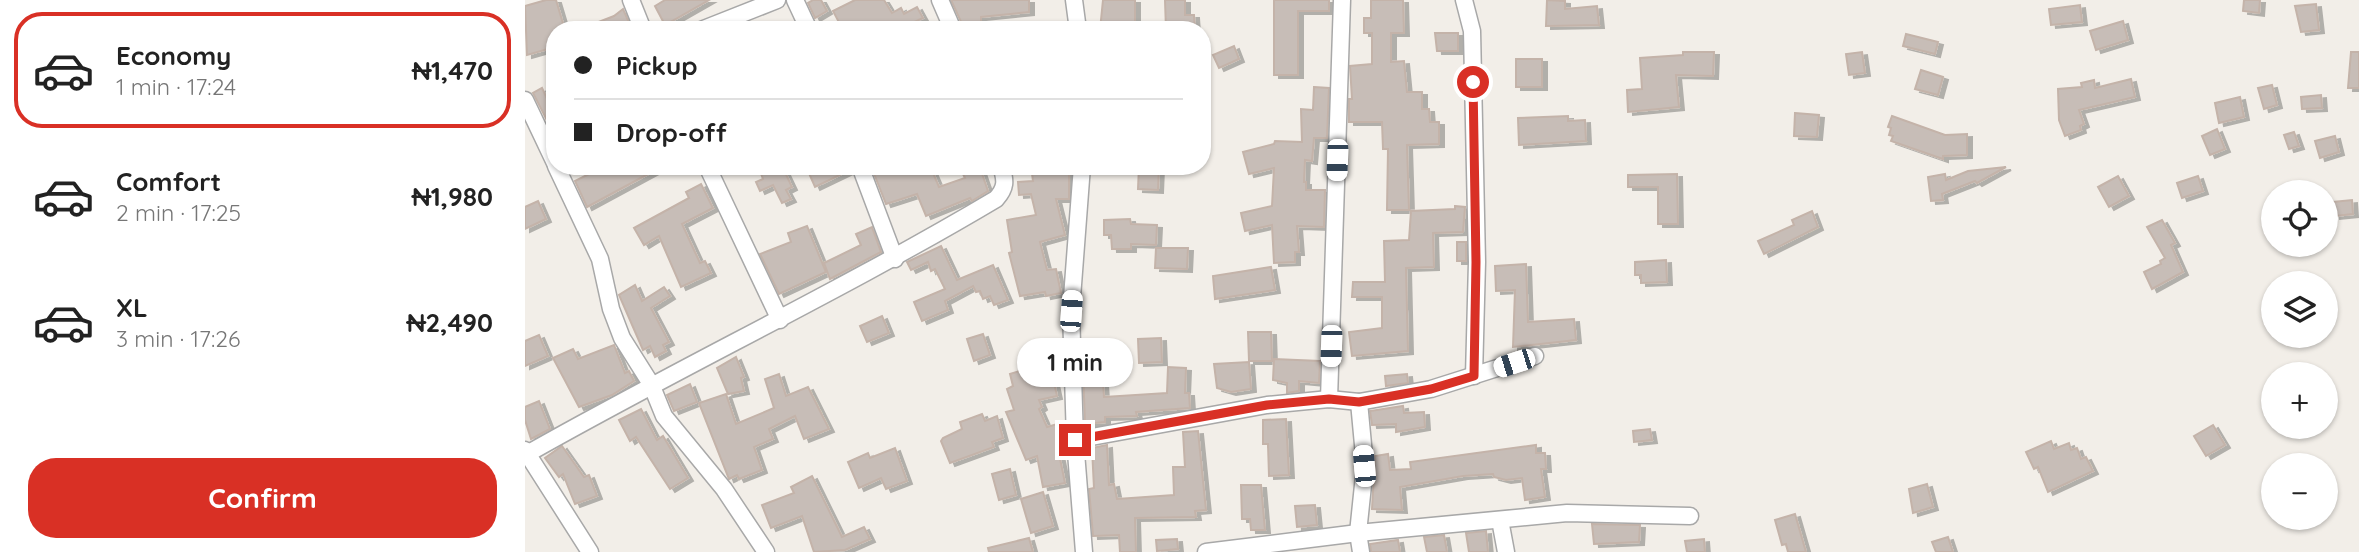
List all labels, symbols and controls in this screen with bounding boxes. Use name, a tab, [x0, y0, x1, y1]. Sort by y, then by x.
icon: car	[32, 39, 95, 102]
text: Economy	[116, 39, 231, 72]
text: Pickup	[616, 49, 698, 82]
text: ₦1,470	[412, 54, 493, 87]
route start	[1457, 66, 1489, 98]
text: 1 min · 17:24	[116, 72, 236, 101]
text: Drop-off	[616, 116, 727, 149]
car	[1326, 139, 1349, 181]
icon: car	[32, 165, 95, 228]
text: Comfort	[116, 165, 221, 198]
text: ₦1,980	[412, 180, 493, 213]
map controls	[2261, 180, 2338, 530]
button: locate	[2261, 180, 2338, 257]
text: 2 min · 17:25	[116, 198, 241, 227]
button: layers	[2261, 271, 2338, 348]
car	[1060, 289, 1083, 333]
icon: car	[32, 291, 95, 354]
text: XL	[116, 291, 148, 324]
text: ₦2,490	[406, 306, 493, 339]
text: 3 min · 17:26	[116, 324, 240, 353]
car	[1320, 325, 1343, 367]
callout: 1 min	[1017, 338, 1133, 388]
car	[1491, 347, 1538, 379]
text: 1 min	[1047, 348, 1103, 377]
button: +	[2261, 362, 2338, 439]
route end	[1059, 424, 1091, 456]
car	[1352, 444, 1377, 488]
button: −	[2261, 453, 2338, 530]
button: Confirm	[28, 458, 497, 538]

